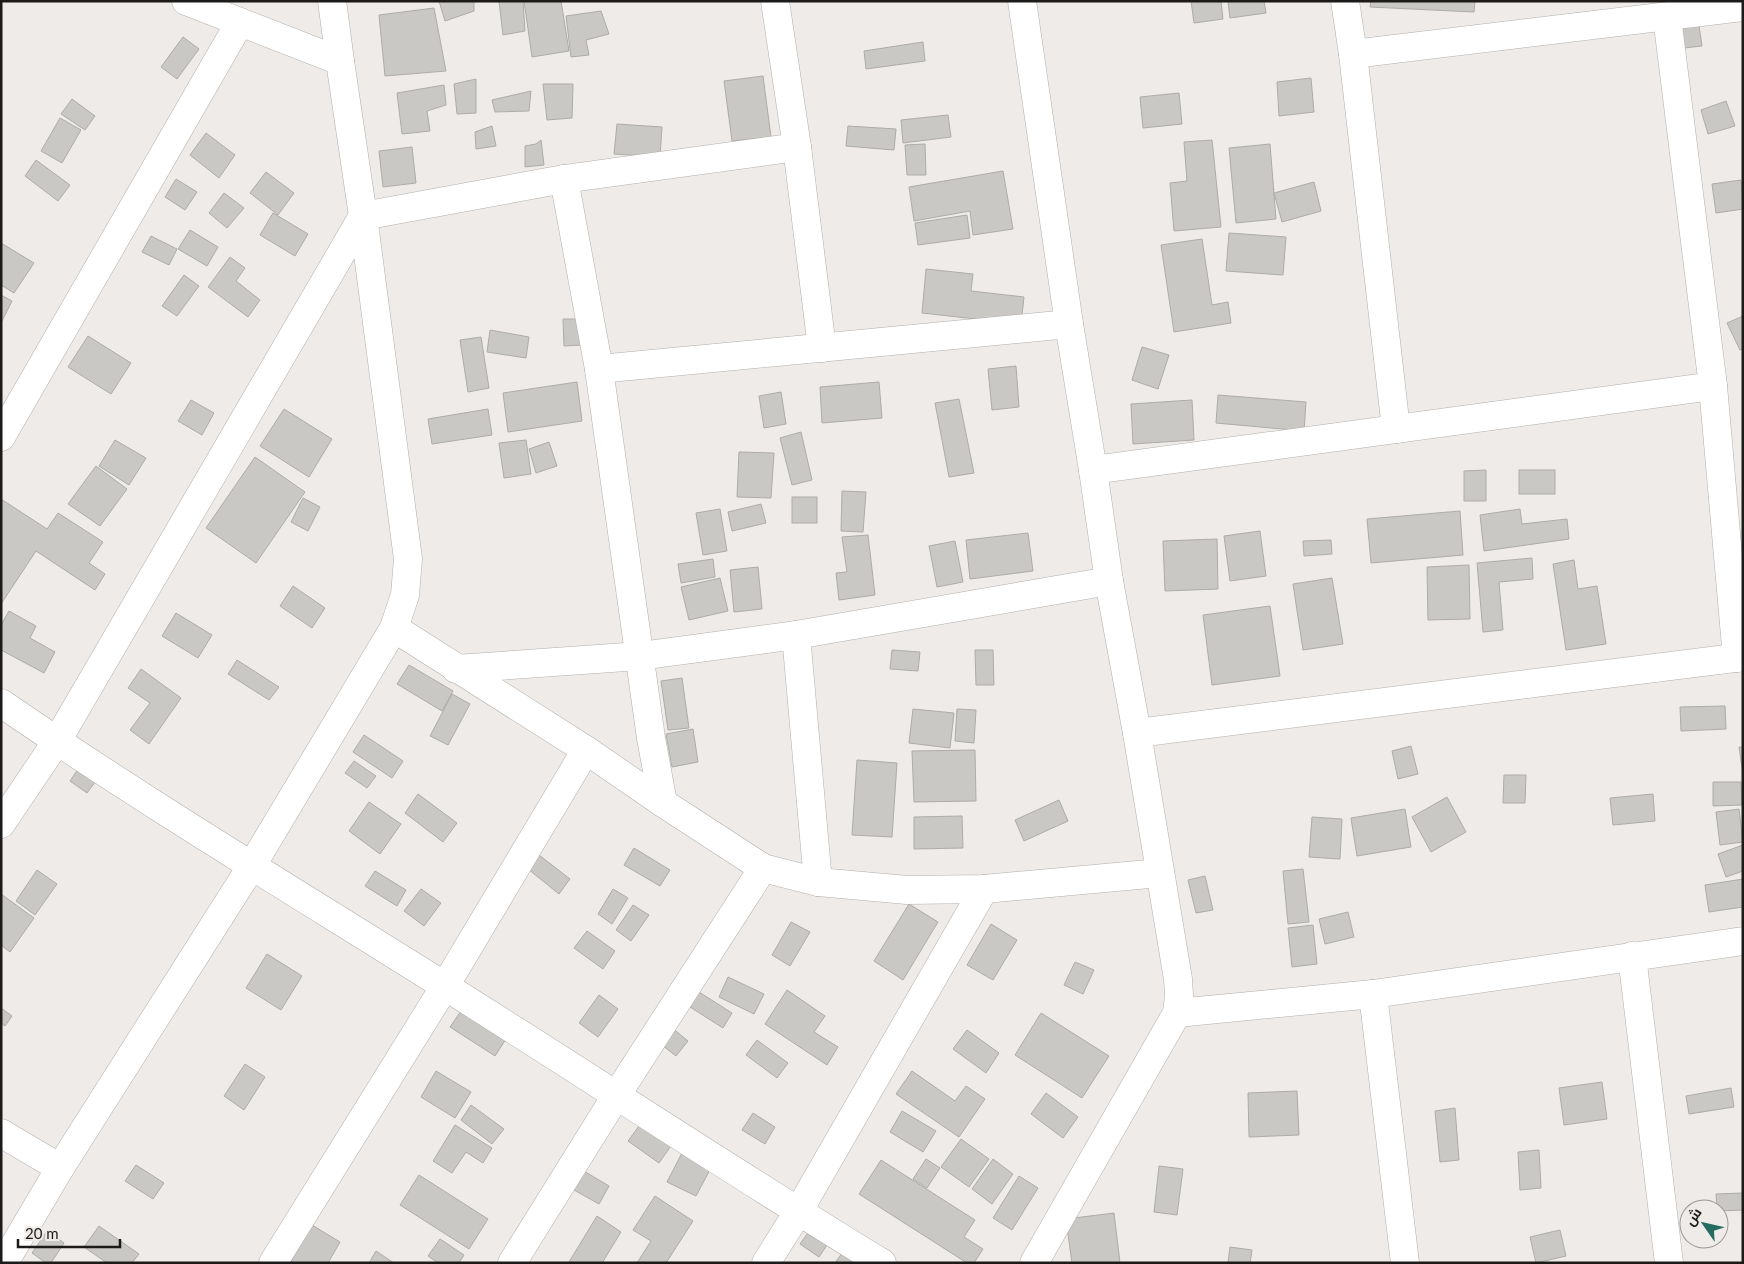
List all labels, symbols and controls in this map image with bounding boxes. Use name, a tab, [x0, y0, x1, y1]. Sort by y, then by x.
north arrow	[1679, 1199, 1729, 1249]
text: ش	[1681, 1204, 1706, 1229]
scale bar	[18, 1216, 120, 1248]
text: 20 m	[25, 1224, 59, 1242]

